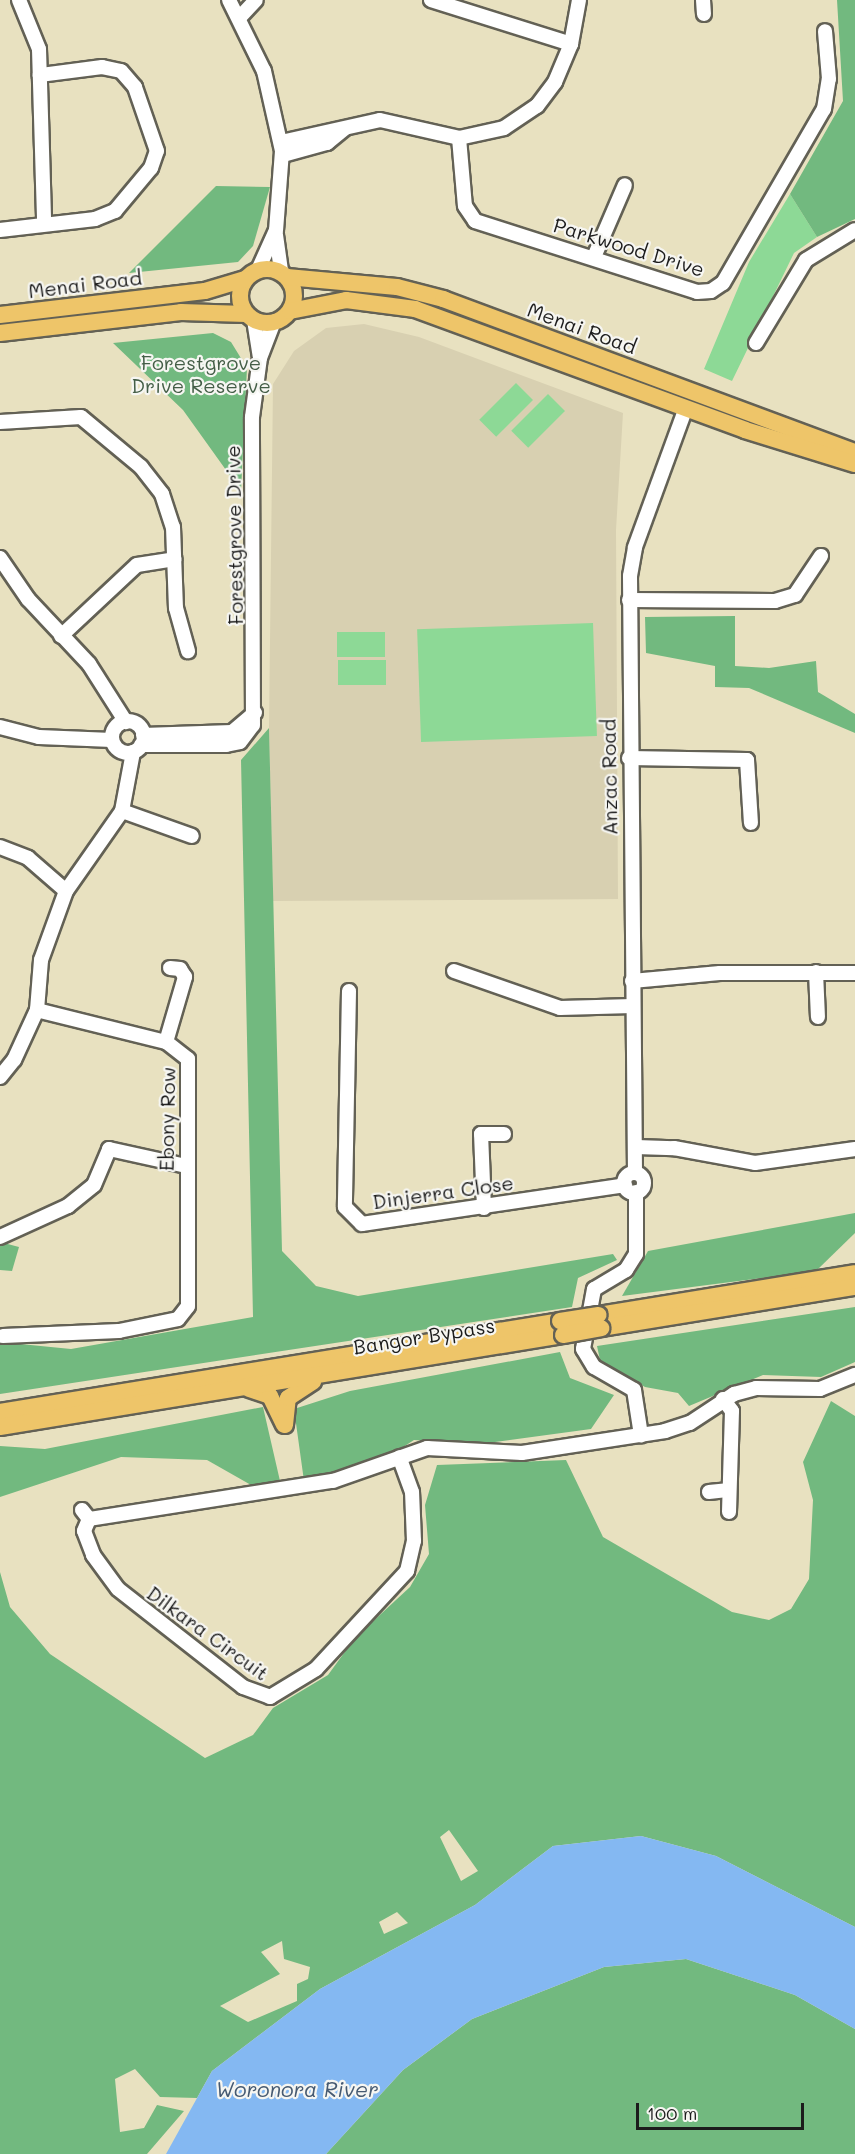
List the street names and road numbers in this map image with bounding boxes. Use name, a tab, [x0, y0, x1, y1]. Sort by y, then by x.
street label: Parkwood Drive	[551, 213, 707, 281]
street label: Menai Road	[27, 265, 143, 303]
street label: Menai Road	[524, 297, 640, 359]
street label: Forestgrove Drive	[220, 445, 248, 625]
street label: Anzac Road	[596, 719, 622, 835]
street label: Ebony Row	[154, 1067, 180, 1171]
street label: Dinjerra Close	[371, 1170, 515, 1214]
street label: Bangor Bypass	[352, 1313, 496, 1359]
street label: Dilkara Circuit	[142, 1581, 274, 1685]

